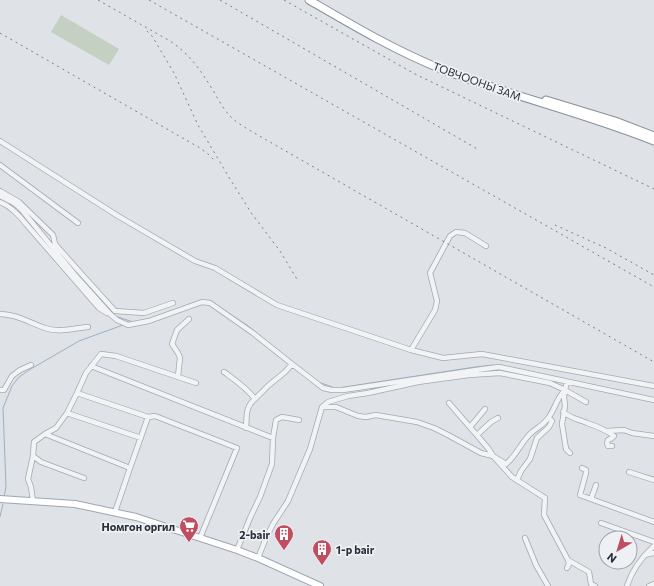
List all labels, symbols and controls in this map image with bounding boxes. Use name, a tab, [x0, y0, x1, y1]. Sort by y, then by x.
street label: ТОВЧООНЫ ЗАМ	[431, 59, 523, 103]
supermarket icon: Номгон оргил	[178, 515, 200, 543]
place label: Номгон оргил	[101, 520, 175, 533]
building icon: 2-bair	[273, 523, 295, 551]
place label: 2-bair	[239, 528, 270, 541]
north arrow	[598, 530, 638, 570]
building icon: 1-p bair	[311, 538, 333, 566]
place label: 1-p bair	[336, 543, 375, 556]
text: N	[604, 551, 619, 566]

